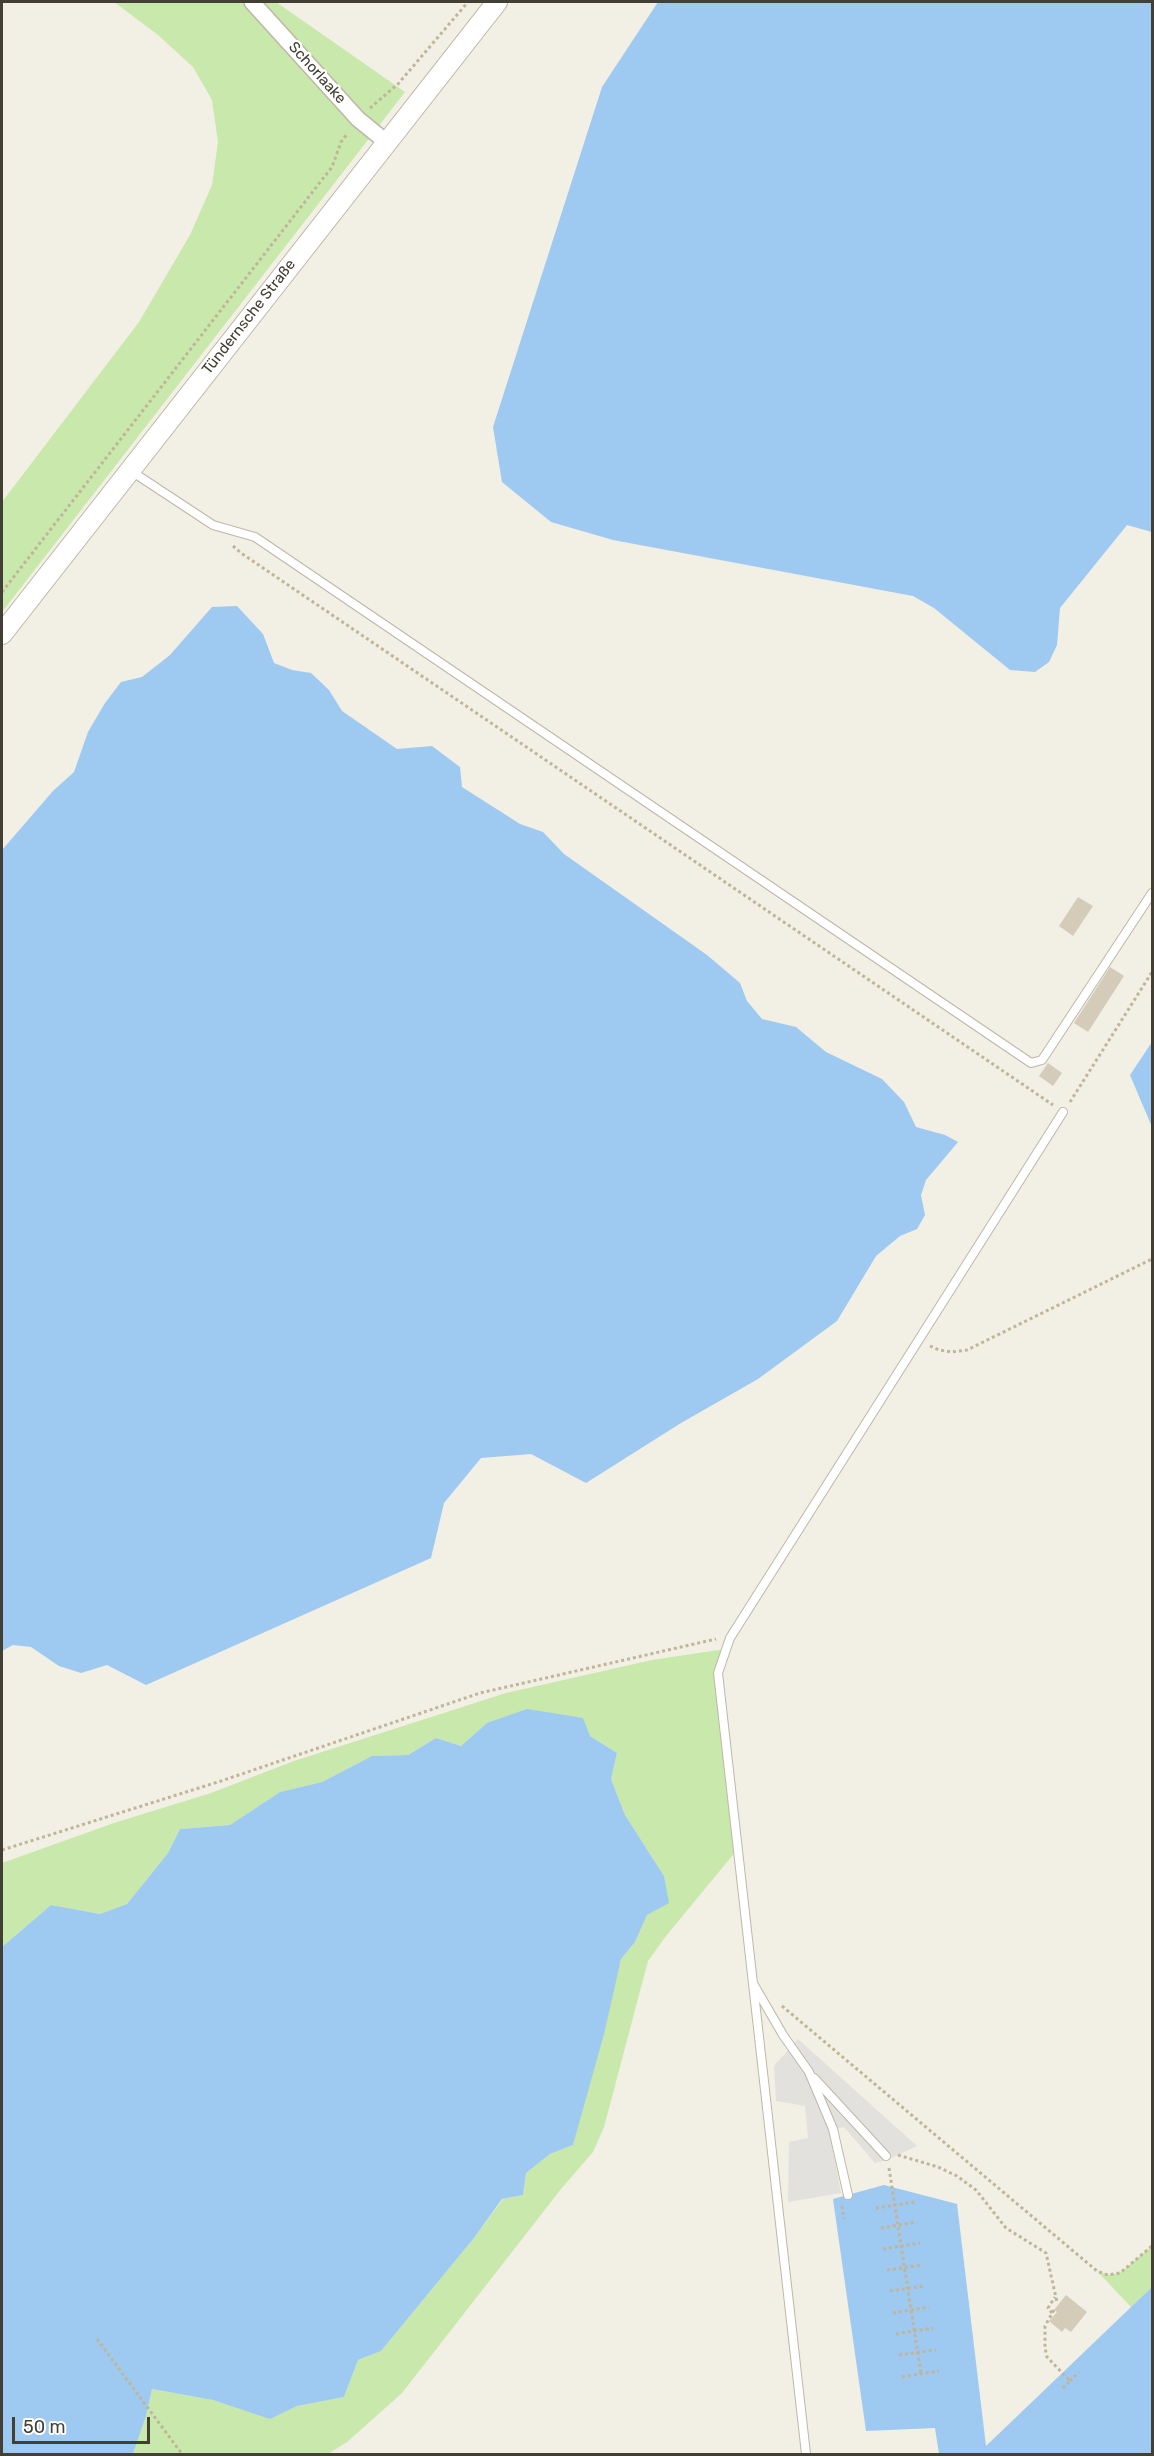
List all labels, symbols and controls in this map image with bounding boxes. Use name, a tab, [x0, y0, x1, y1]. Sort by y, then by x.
street label: Schorlaake	[285, 38, 349, 108]
street label: Tündernsche Straße	[198, 256, 300, 378]
scale bar	[15, 2405, 153, 2443]
text: 50 m	[23, 2416, 66, 2438]

